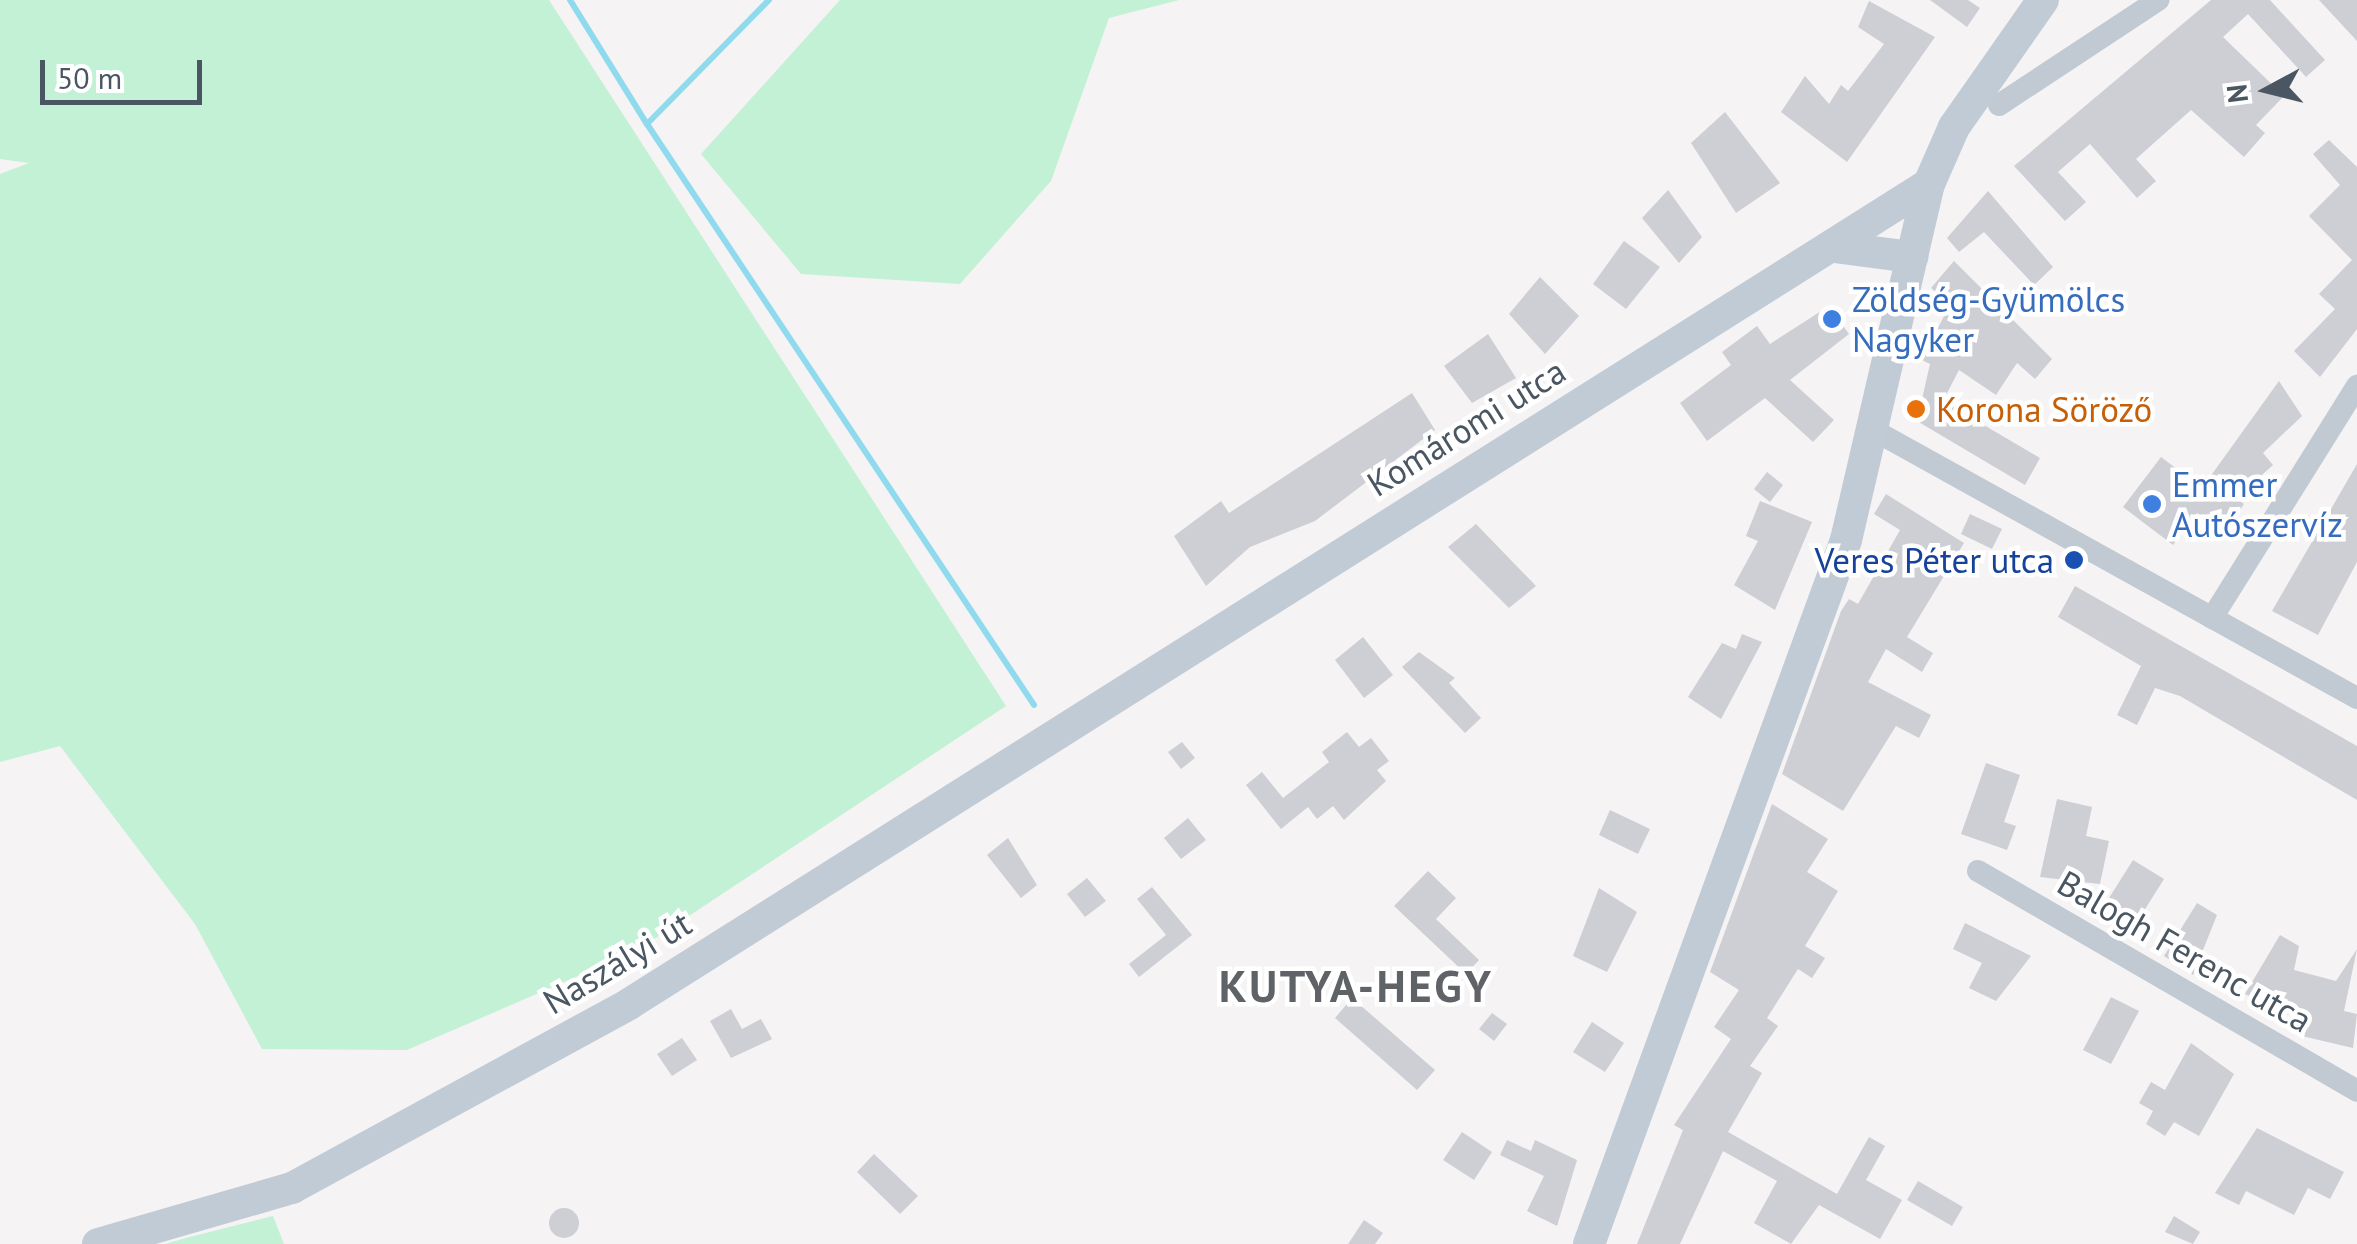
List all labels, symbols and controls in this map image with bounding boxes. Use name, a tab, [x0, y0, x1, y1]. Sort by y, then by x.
scale bar	[45, 40, 208, 102]
north arrow	[2217, 40, 2317, 140]
text: 50 m	[57, 58, 122, 97]
text: N	[2217, 82, 2256, 105]
place label: Zöldség-Gyümölcs Nagyker	[1852, 278, 2125, 360]
marker: Zöldség-Gyümölcs Nagyker	[1821, 308, 1843, 330]
street label: Komáromi utca	[1359, 349, 1573, 505]
place label: Korona Söröző	[1936, 388, 2152, 430]
marker: Korona Söröző	[1905, 398, 1927, 420]
place label: Emmer Autószervíz	[2172, 463, 2343, 545]
marker: Emmer Autószervíz	[2141, 493, 2163, 515]
place label: Veres Péter utca	[1815, 539, 2054, 581]
marker: Veres Péter utca	[2063, 549, 2085, 571]
street label: Balogh Ferenc utca	[2050, 861, 2320, 1041]
street label: Naszályi út	[536, 902, 698, 1022]
district label: KUTYA-HEGY	[1219, 959, 1493, 1013]

